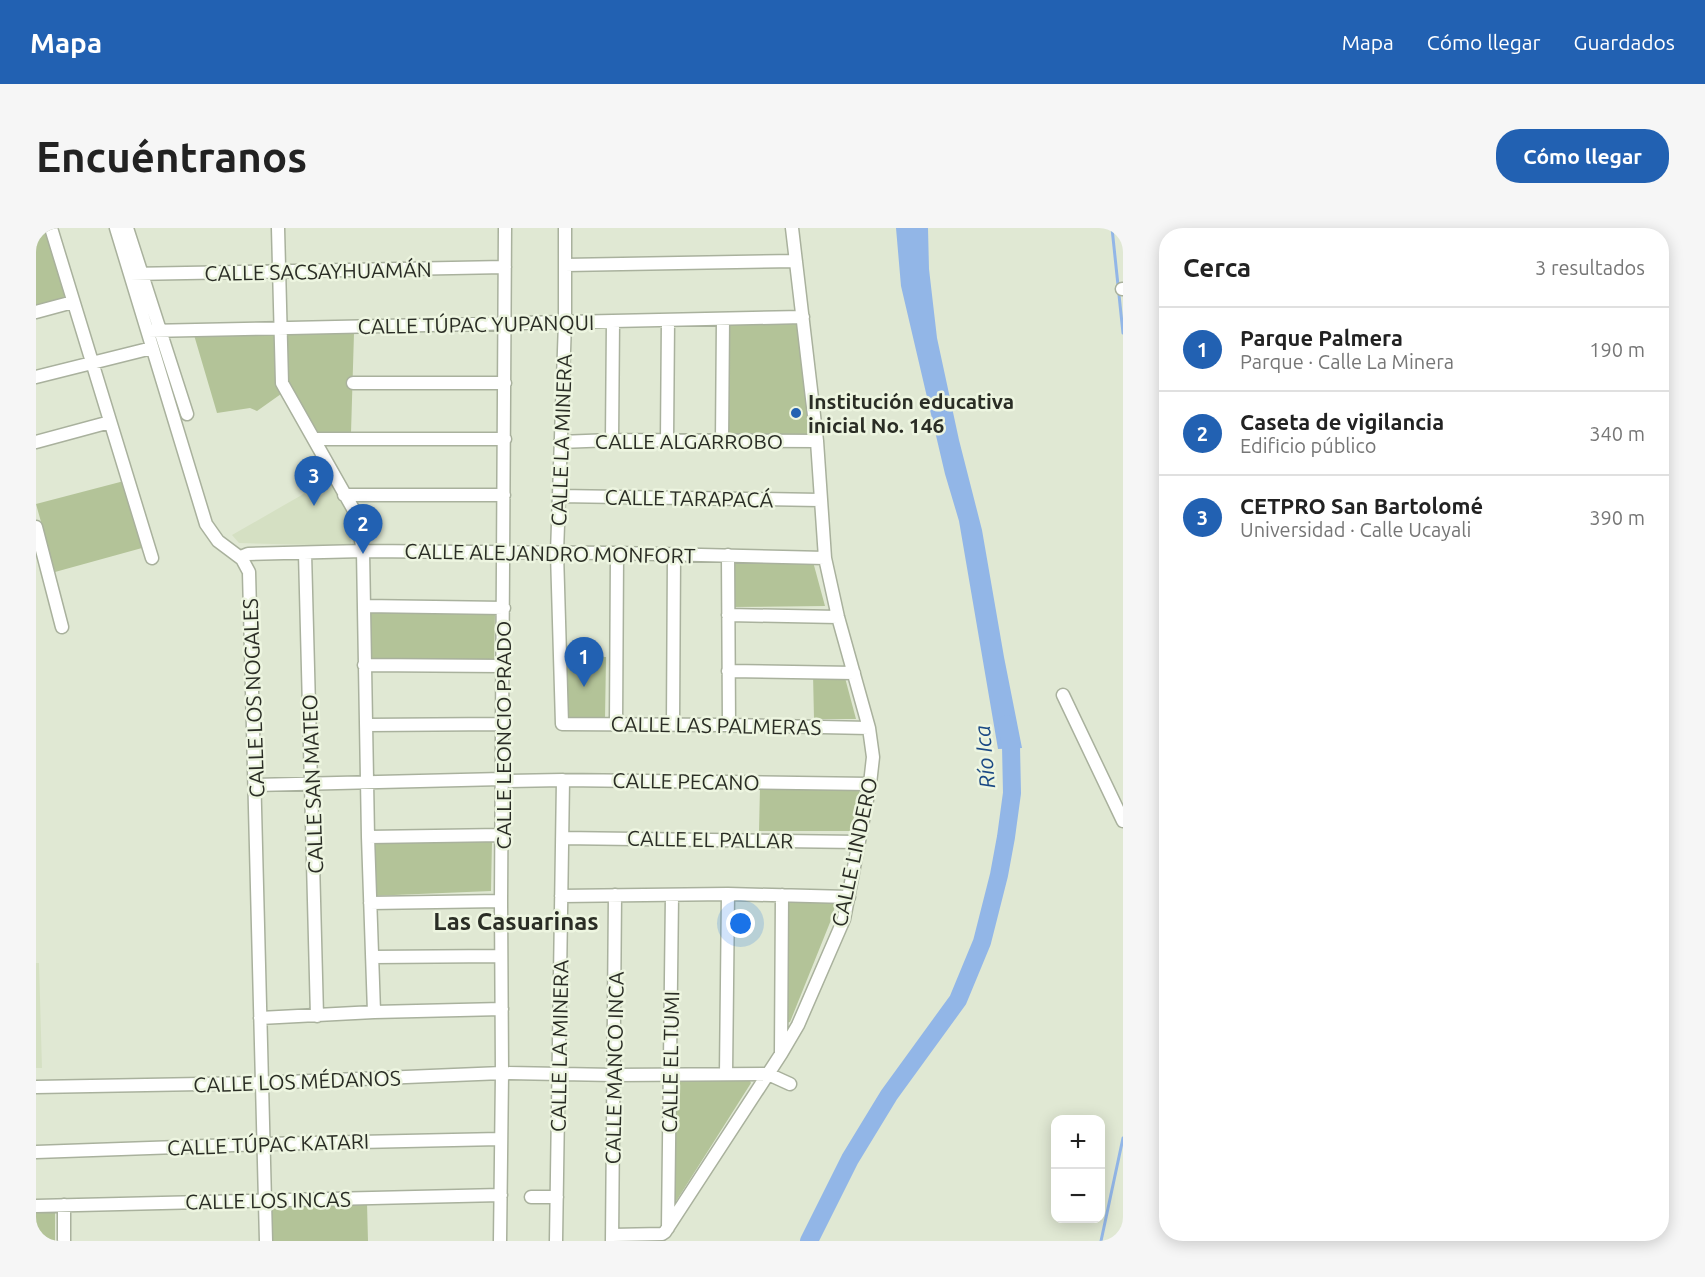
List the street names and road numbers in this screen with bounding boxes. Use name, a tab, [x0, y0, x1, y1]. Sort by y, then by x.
street label: CALLE SACSAYHUAMÁN	[204, 257, 432, 285]
street label: CALLE TÚPAC YUPANQUI	[357, 310, 595, 338]
street label: CALLE LA MINERA	[546, 353, 576, 527]
street label: CALLE ALGARROBO	[595, 429, 783, 453]
street label: CALLE TARAPACÁ	[604, 485, 774, 511]
street label: CALLE ALEJANDRO MONFORT	[404, 538, 696, 568]
street label: CALLE LOS NOGALES	[238, 598, 268, 798]
street label: CALLE LEONCIO PRADO	[491, 621, 515, 849]
street label: CALLE SAN MATEO	[297, 694, 327, 874]
street label: CALLE LAS PALMERAS	[610, 711, 822, 739]
street label: CALLE PECANO	[612, 768, 760, 794]
street label: CALLE LINDERO	[826, 775, 882, 929]
street label: CALLE EL PALLAR	[627, 826, 793, 852]
street label: CALLE LA MINERA	[545, 959, 573, 1132]
street label: CALLE MANCO INCA	[600, 971, 628, 1165]
street label: CALLE EL TUMI	[657, 991, 683, 1133]
street label: CALLE LOS MÉDANOS	[193, 1065, 401, 1097]
street label: CALLE TÚPAC KATARI	[166, 1128, 370, 1160]
street label: CALLE LOS INCAS	[185, 1187, 351, 1213]

